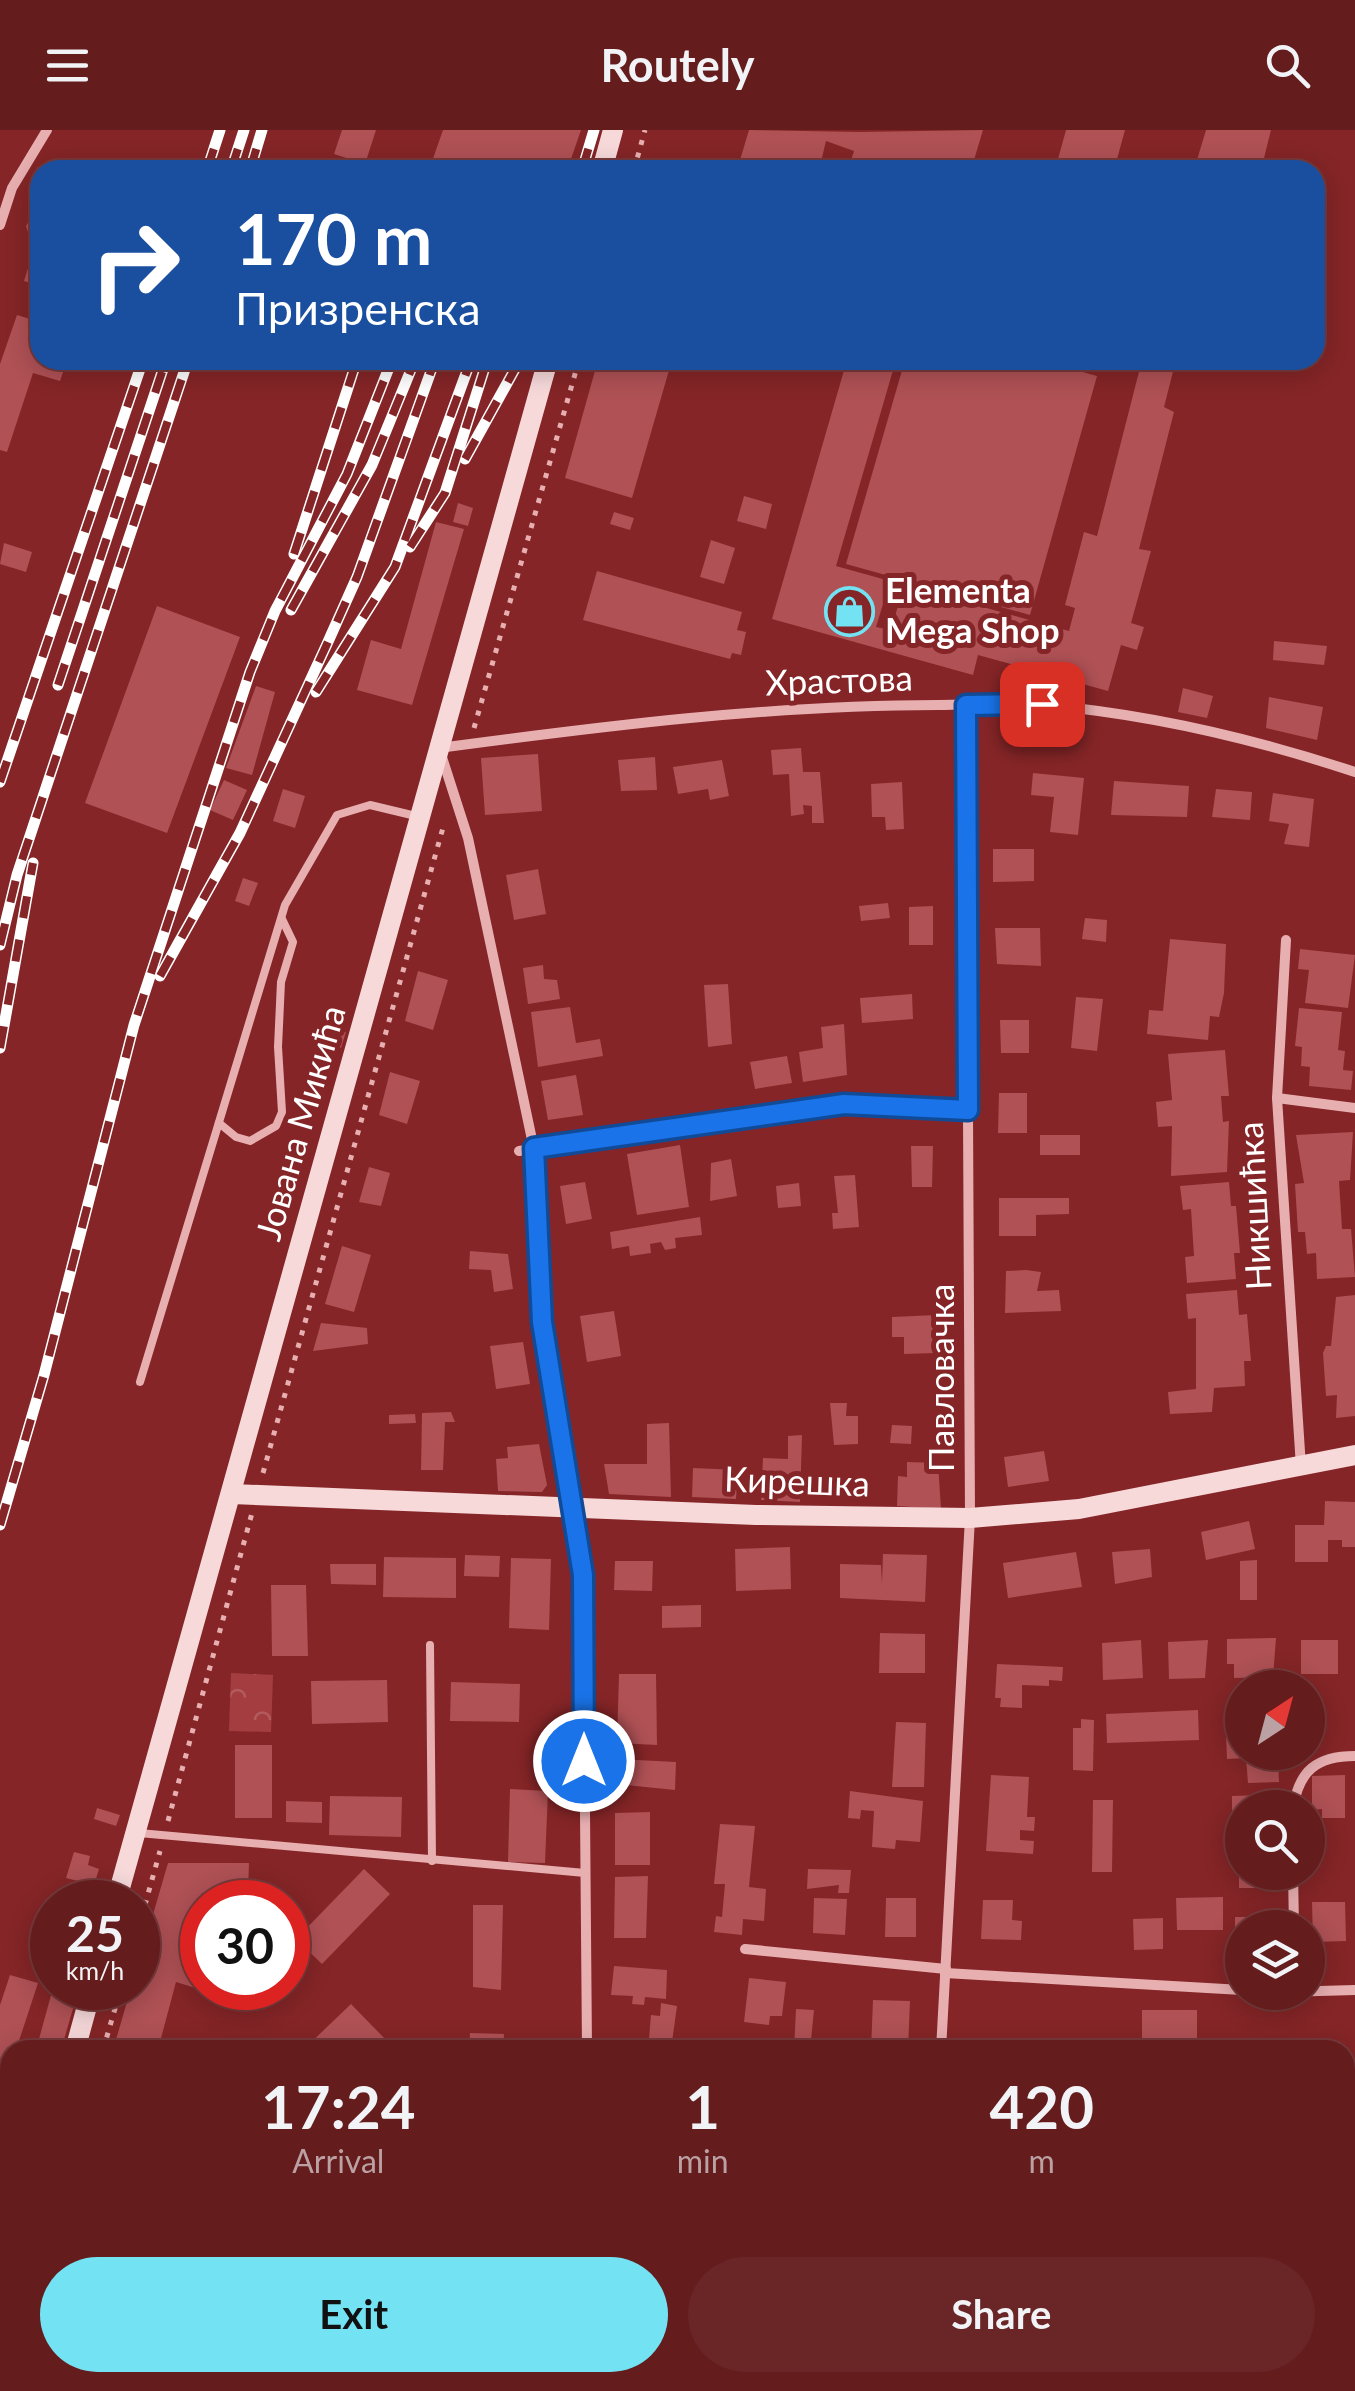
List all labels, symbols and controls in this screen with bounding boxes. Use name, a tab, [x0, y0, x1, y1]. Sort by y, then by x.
icon: menu	[40, 38, 95, 93]
text: Routely	[600, 38, 755, 92]
icon: search	[1260, 38, 1315, 93]
text: 170 m	[235, 196, 432, 280]
icon: right	[70, 200, 200, 330]
text: Призренска	[235, 281, 481, 335]
place label: Elementa Mega Shop	[885, 568, 1060, 650]
shop icon: Elementa Mega Shop	[824, 585, 876, 637]
street label: Храстова	[764, 655, 913, 703]
pin	[1000, 662, 1085, 747]
icon: arrive	[1015, 677, 1070, 732]
street label: Јована Микића	[245, 1000, 353, 1245]
street label: Никшићка	[1228, 1121, 1278, 1291]
street label: Павловачка	[919, 1284, 961, 1472]
street label: Кирешка	[724, 1456, 871, 1504]
north arrow	[1225, 1670, 1325, 1770]
map controls	[1225, 1670, 1325, 2010]
position arrow	[532, 1709, 636, 1813]
button: search	[1225, 1790, 1325, 1890]
speed limit sign: 30	[180, 1880, 310, 2010]
text: 25	[66, 1903, 124, 1963]
button: layers	[1225, 1910, 1325, 2010]
text: km/h	[66, 1955, 124, 1985]
text: 17:24	[261, 2070, 416, 2142]
text: 1	[685, 2070, 720, 2142]
text: 420	[990, 2070, 1094, 2142]
text: Arrival	[292, 2141, 384, 2180]
text: min	[677, 2141, 729, 2180]
text: m	[1029, 2141, 1055, 2180]
button: Exit	[40, 2257, 668, 2372]
button: Share	[688, 2257, 1315, 2372]

